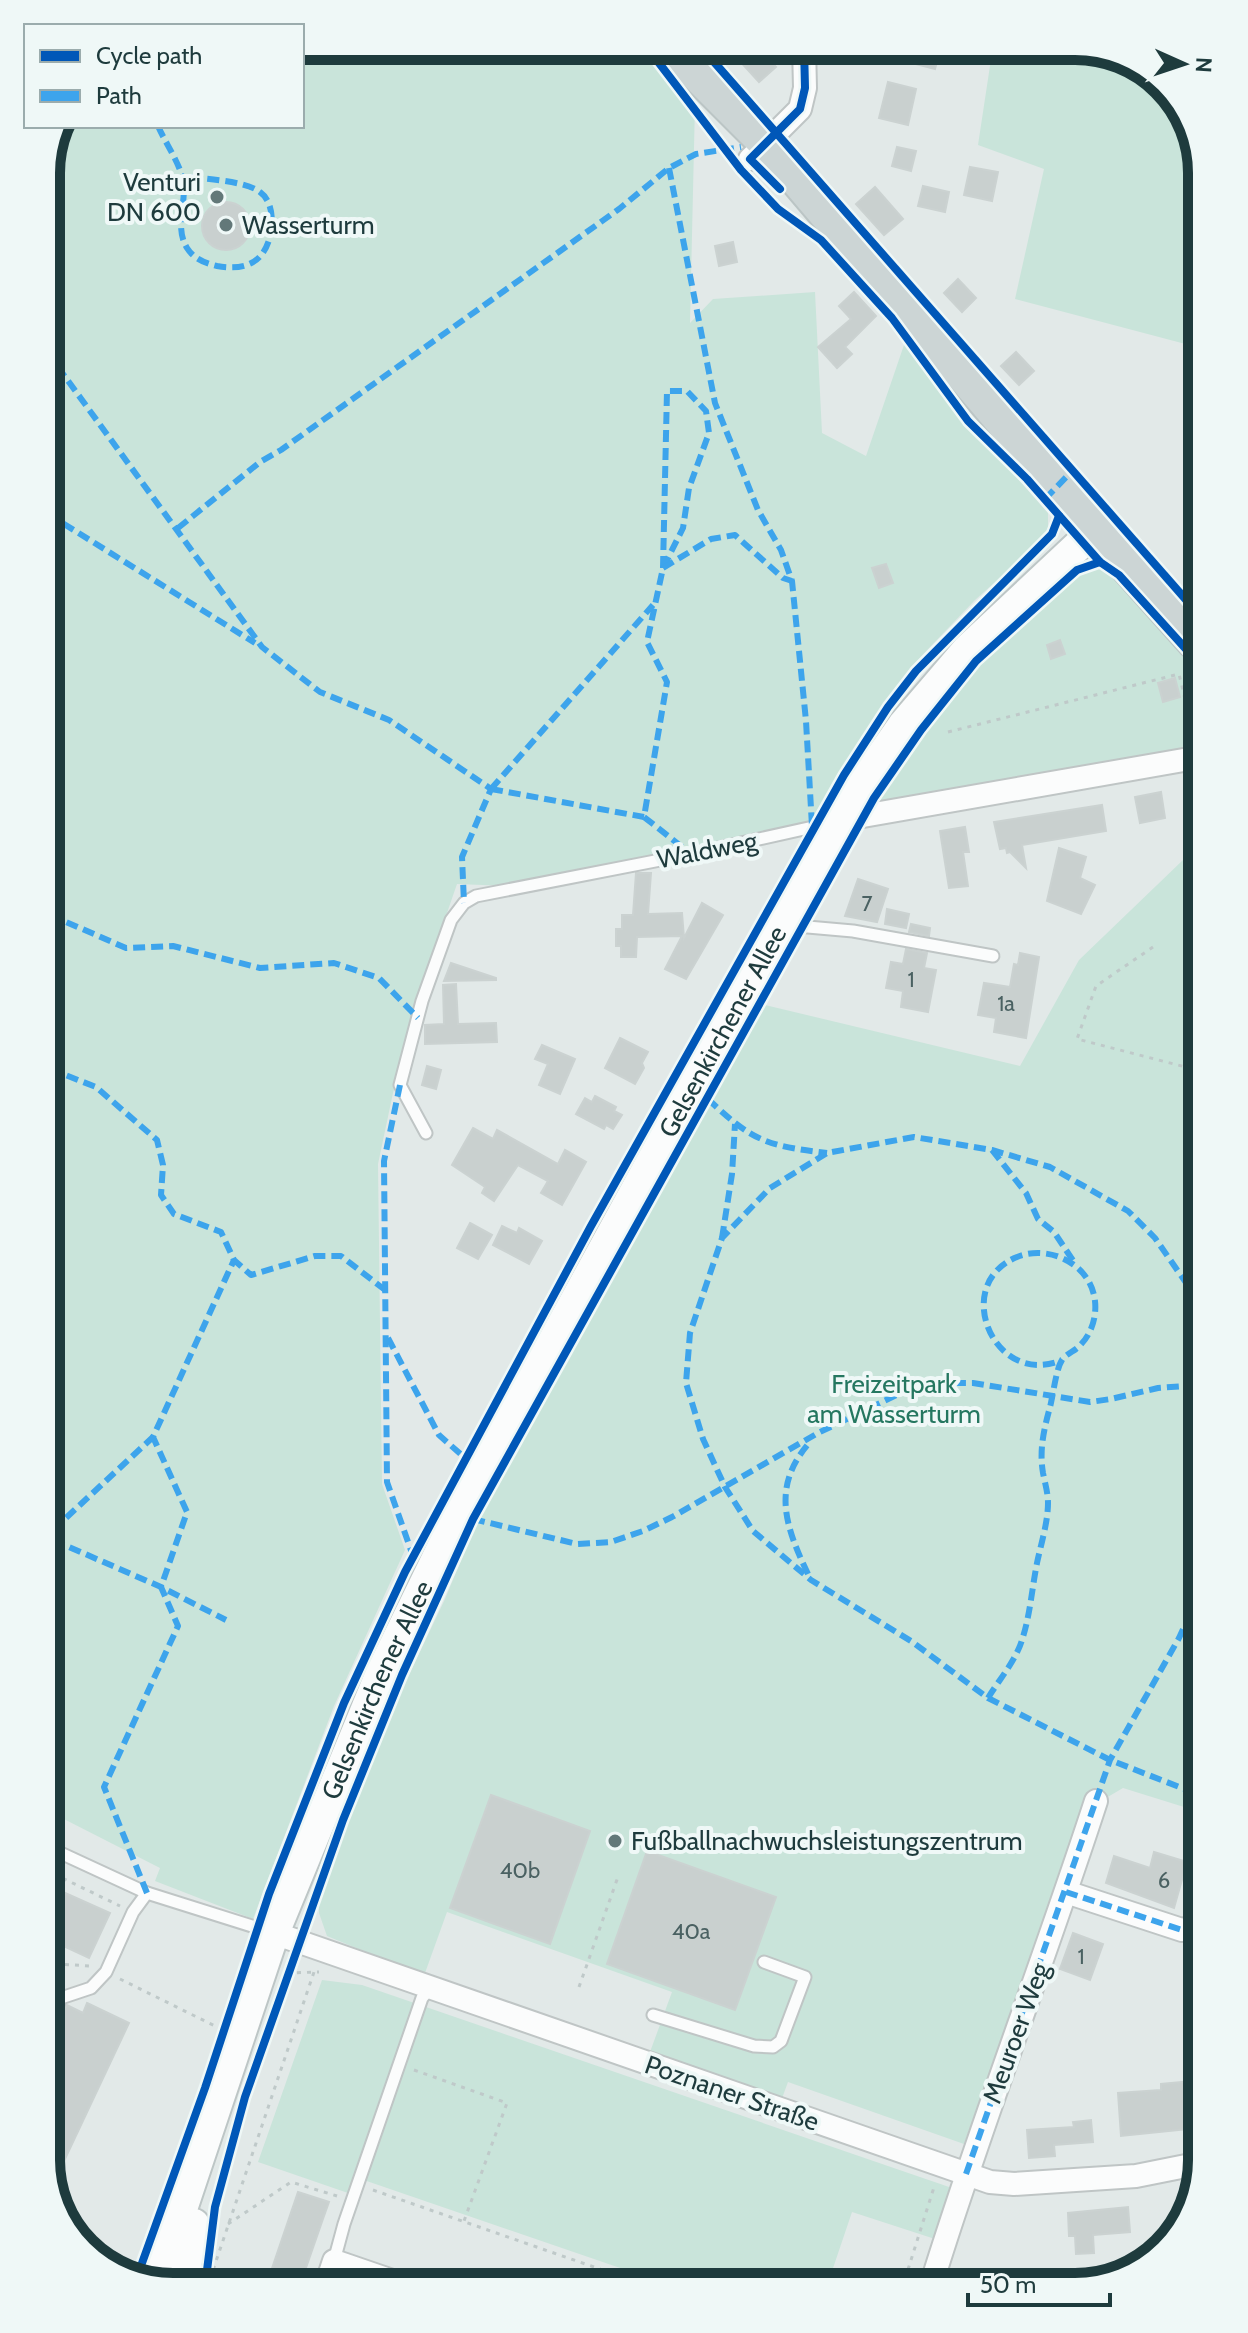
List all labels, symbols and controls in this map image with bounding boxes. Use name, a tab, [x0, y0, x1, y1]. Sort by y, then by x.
legend	[24, 24, 304, 128]
north arrow	[1144, 24, 1224, 104]
text: Cycle path	[96, 41, 202, 70]
text: N	[1190, 57, 1217, 73]
text: Path	[96, 81, 142, 110]
place label: Venturi DN 600	[107, 166, 201, 228]
marker: Venturi DN 600	[208, 188, 226, 206]
place label: Wasserturm	[242, 209, 375, 241]
marker: Wasserturm	[217, 216, 235, 234]
street label: Waldweg	[654, 824, 761, 875]
house number: 7	[861, 890, 873, 917]
street label: Gelsenkirchener Allee	[652, 920, 793, 1143]
house number: 1	[907, 966, 915, 993]
house number: 1a	[997, 990, 1015, 1017]
park label: Freizeitpark am Wasserturm	[807, 1368, 981, 1430]
street label: Gelsenkirchener Allee	[315, 1575, 440, 1804]
place label: Fußballnachwuchsleistungszentrum	[631, 1825, 1022, 1857]
marker: Fußballnachwuchsleistungszentrum	[606, 1832, 624, 1850]
house number: 40b	[500, 1857, 540, 1884]
house number: 6	[1158, 1867, 1170, 1894]
house number: 40a	[672, 1918, 711, 1945]
house number: 1	[1077, 1943, 1085, 1970]
street label: Meuroer Weg	[976, 1957, 1057, 2108]
street label: Poznaner Straße	[641, 2048, 823, 2138]
scale bar	[968, 2257, 1110, 2307]
text: 50 m	[980, 2270, 1036, 2299]

